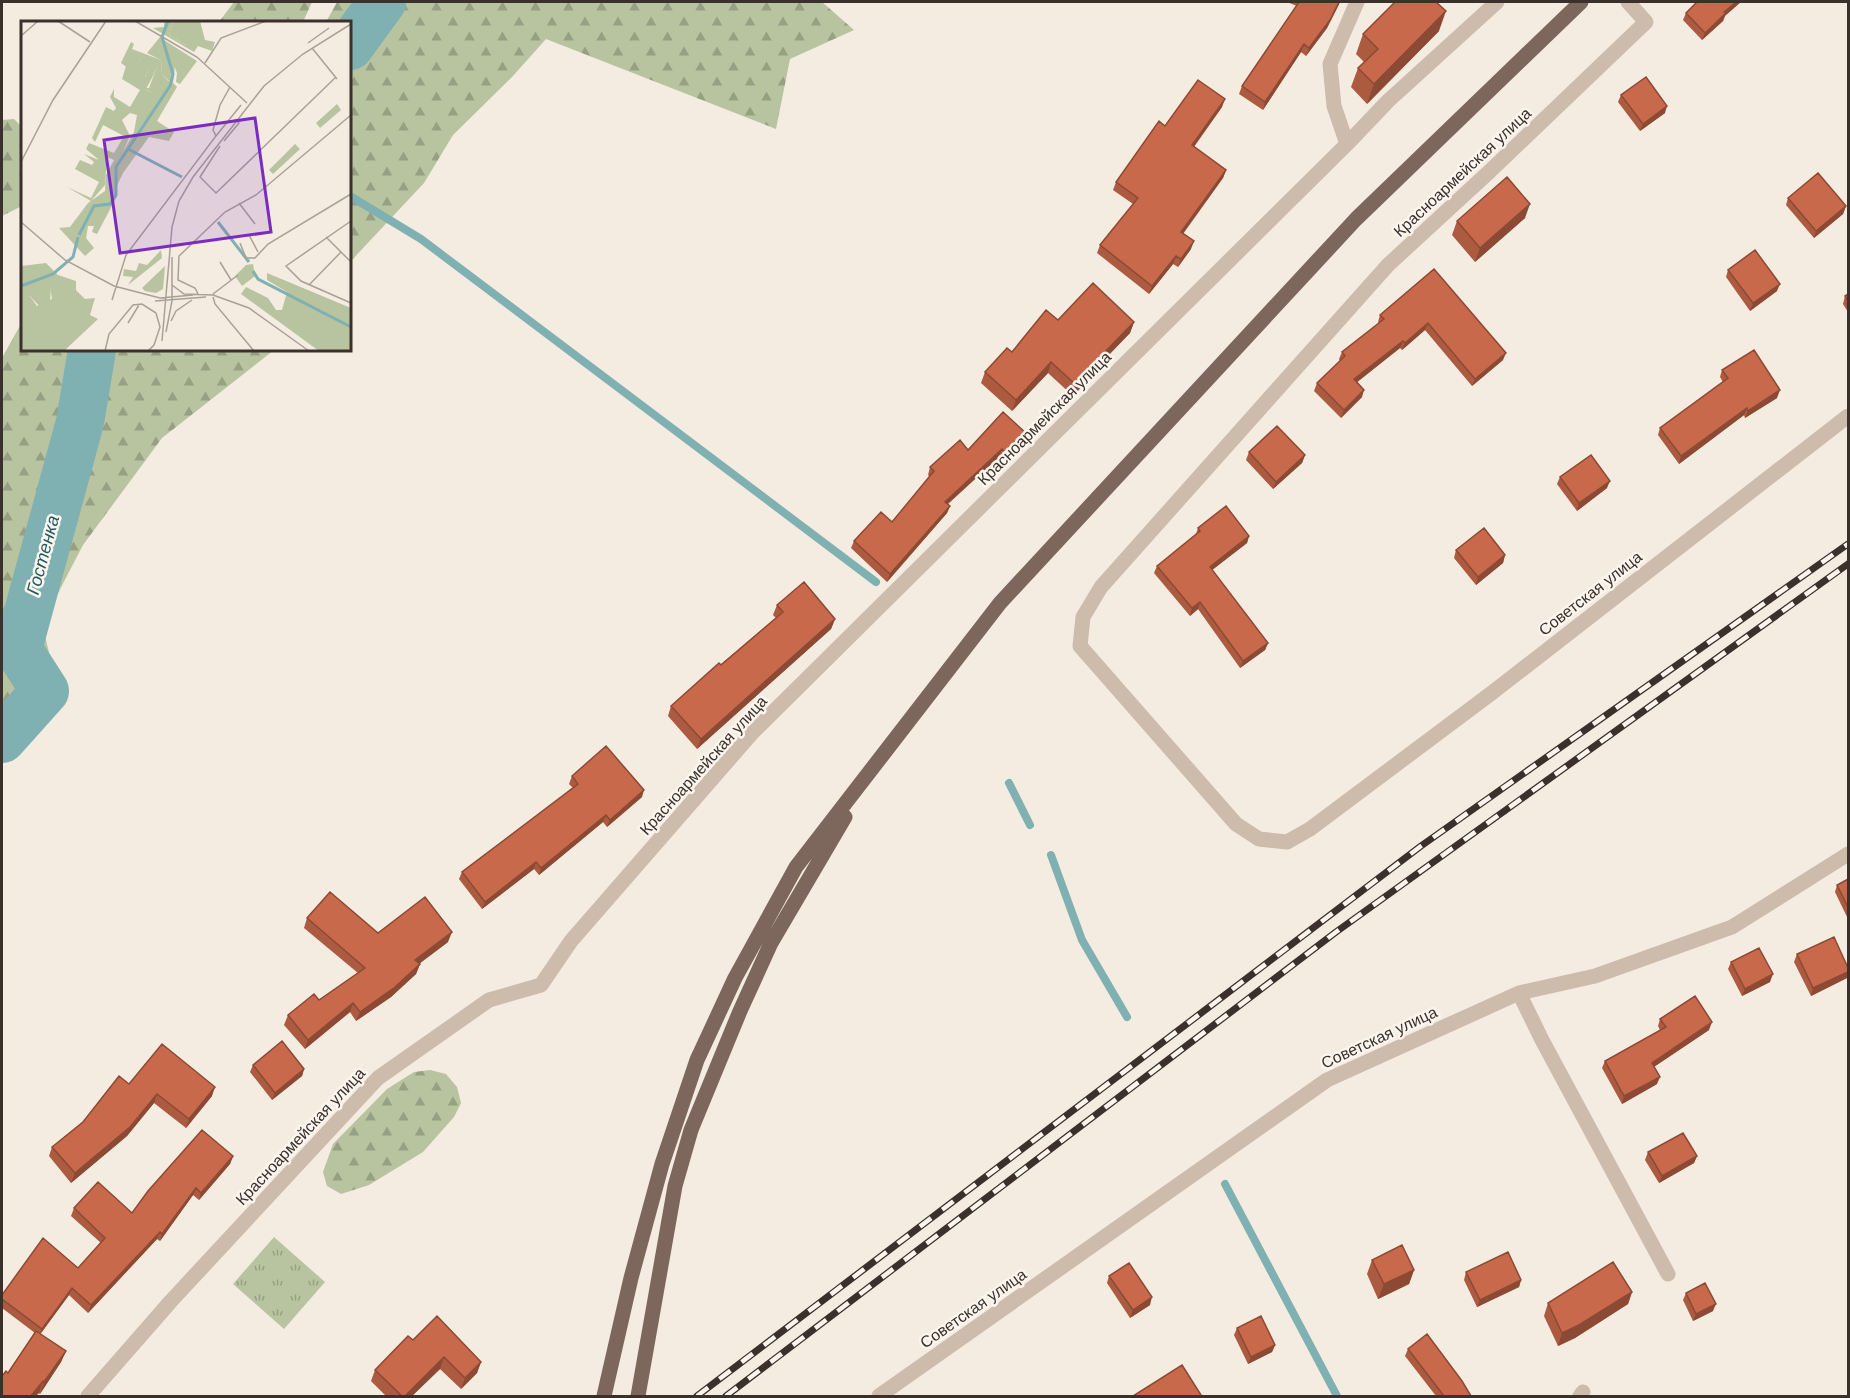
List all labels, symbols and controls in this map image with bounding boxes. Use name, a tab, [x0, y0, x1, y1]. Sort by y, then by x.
inset map	[21, 21, 351, 351]
street label: Красноармейская улица	[1390, 104, 1534, 240]
street label: Красноармейская улица	[974, 348, 1114, 488]
water label: Гостенка	[23, 513, 63, 597]
street label: Советская улица	[1536, 548, 1645, 639]
street label: Красноармейская улица	[637, 692, 770, 838]
street label: Советская улица	[1319, 1003, 1440, 1072]
street label: Красноармейская улица	[232, 1064, 368, 1208]
street label: Советская улица	[917, 1265, 1030, 1351]

